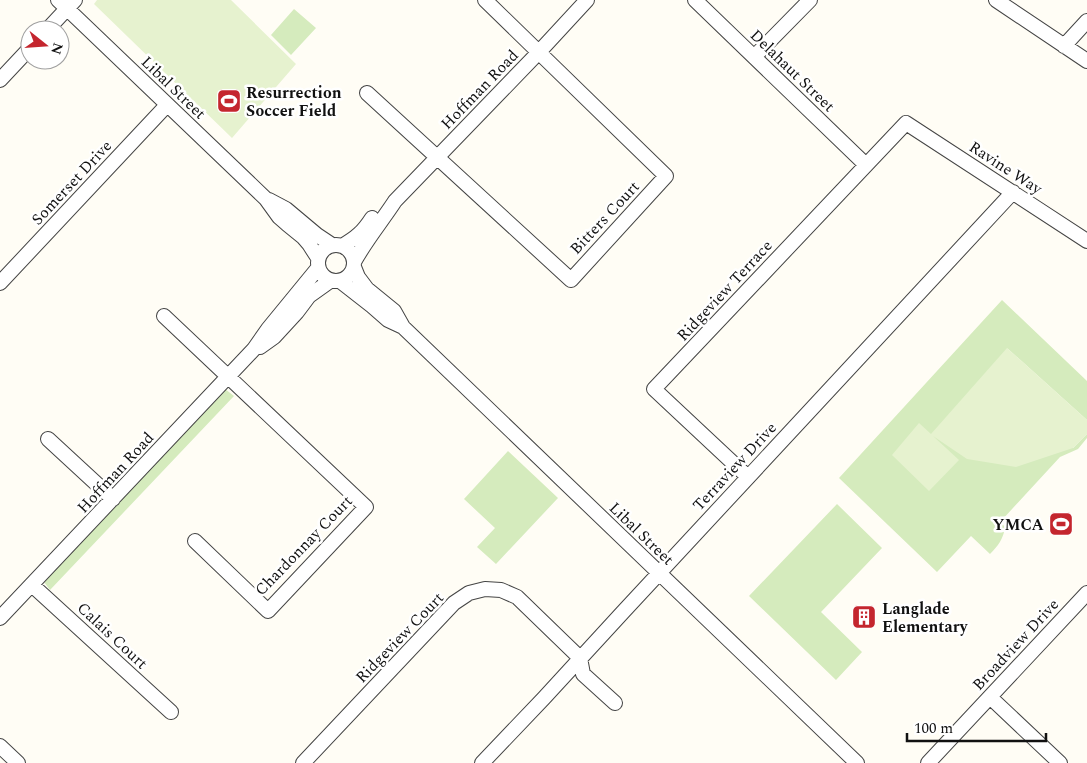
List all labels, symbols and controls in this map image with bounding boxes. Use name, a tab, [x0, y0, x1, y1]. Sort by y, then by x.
north arrow	[20, 20, 70, 70]
street label: Delahaut Street	[744, 24, 841, 118]
text: N	[45, 40, 69, 57]
street label: Hoffman Road	[435, 44, 524, 135]
street label: Libal Street	[135, 50, 212, 125]
place label: Resurrection Soccer Field	[246, 81, 342, 123]
sports icon: Resurrection Soccer Field	[216, 88, 242, 114]
street label: Somerset Drive	[26, 135, 118, 231]
street label: Ravine Way	[964, 135, 1048, 201]
street label: Bitters Court	[564, 175, 645, 260]
street label: Ridgeview Terrace	[671, 235, 778, 347]
street label: Terraview Drive	[687, 417, 782, 517]
street label: Hoffman Road	[72, 427, 160, 519]
street label: Chardonnay Court	[249, 490, 358, 601]
street label: Libal Street	[603, 496, 680, 571]
sports icon: YMCA	[1048, 511, 1074, 537]
place label: YMCA	[993, 513, 1045, 537]
street label: Ridgeview Court	[350, 586, 450, 689]
street label: Broadview Drive	[967, 593, 1065, 696]
street label: Calais Court	[72, 597, 153, 675]
place label: Langlade Elementary	[882, 597, 969, 639]
building icon: Langlade Elementary	[851, 604, 877, 630]
scale bar	[907, 710, 1046, 742]
text: 100 m	[914, 717, 953, 740]

